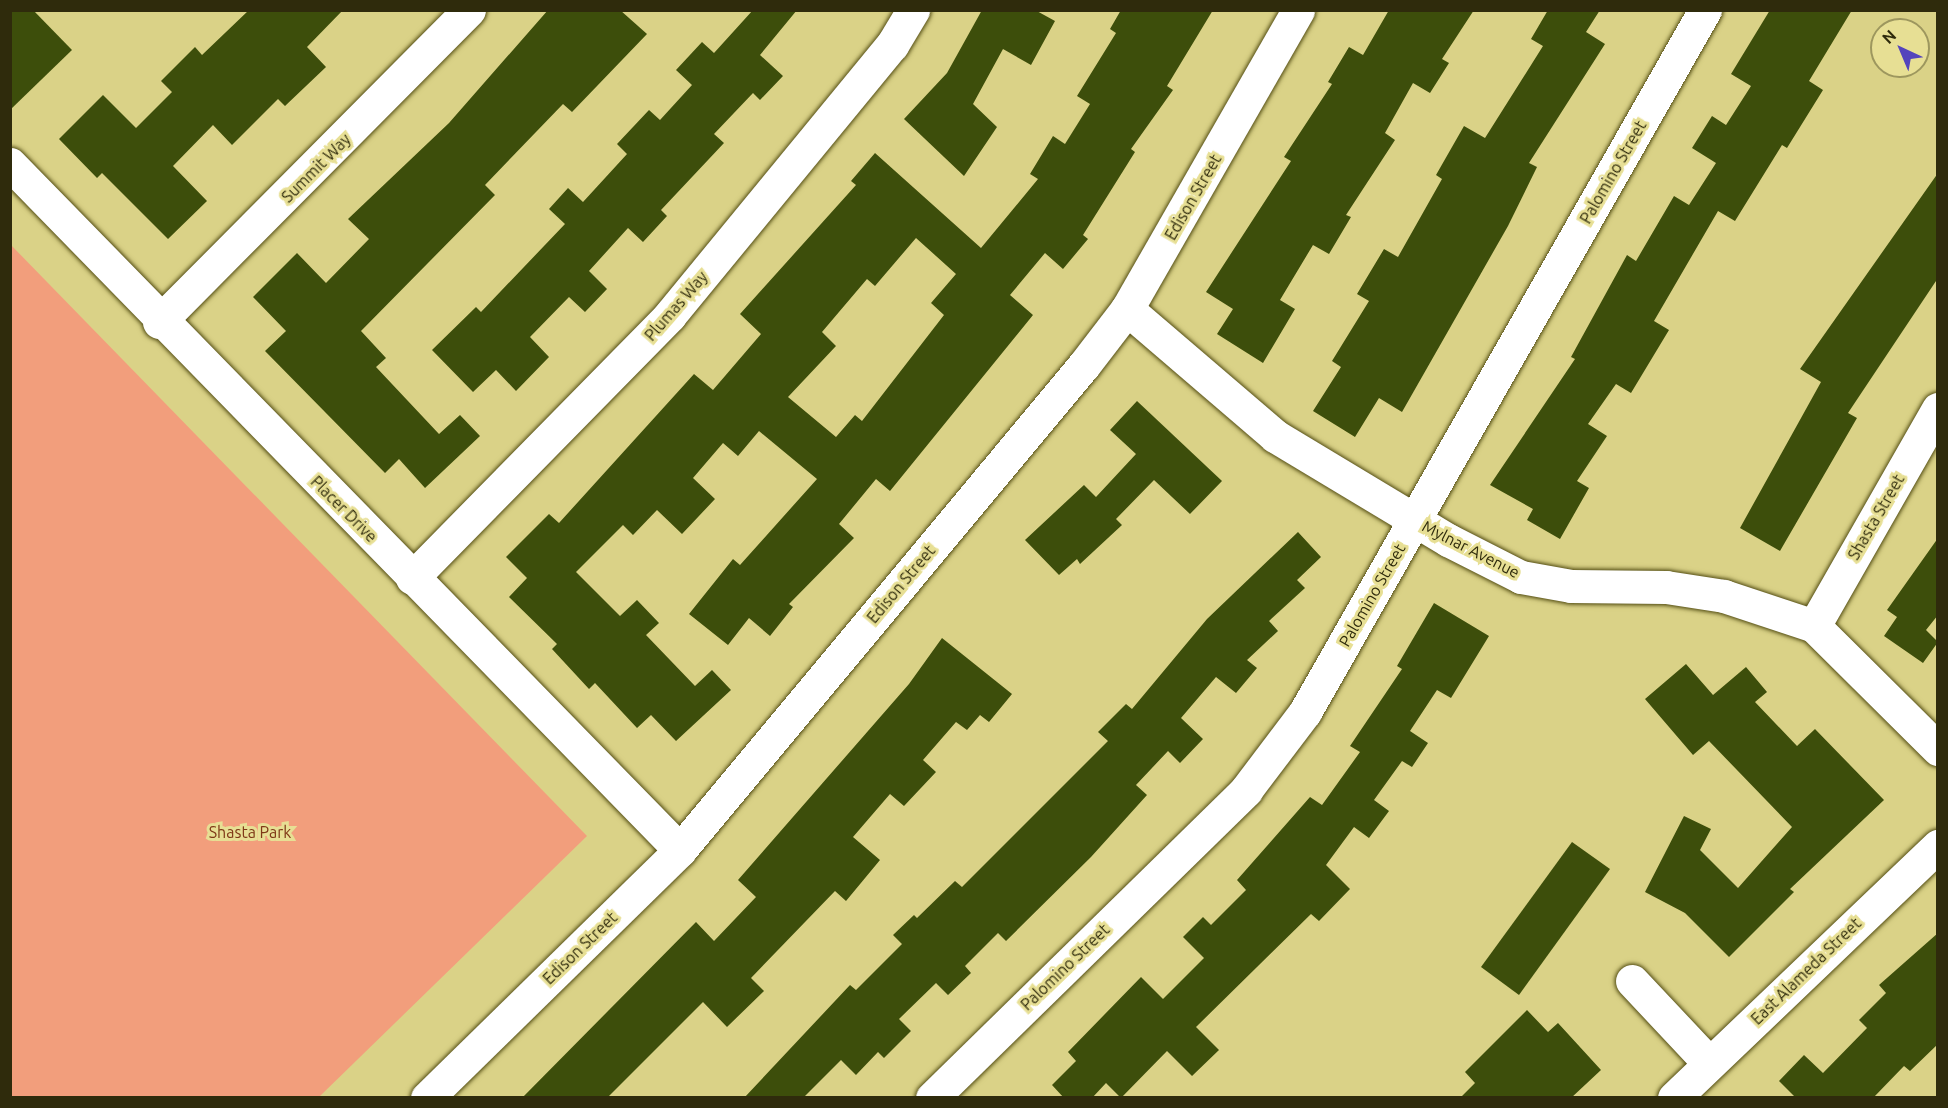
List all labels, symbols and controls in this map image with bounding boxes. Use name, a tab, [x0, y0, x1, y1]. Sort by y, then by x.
north arrow	[1870, 18, 1930, 78]
text: N	[1878, 26, 1899, 47]
street label: Palomino Street	[1576, 117, 1650, 227]
street label: Summit Way	[278, 130, 354, 206]
street label: Edison Street	[1161, 151, 1225, 243]
street label: Plumas Way	[641, 267, 711, 345]
street label: Shasta Street	[1844, 471, 1908, 563]
street label: Placer Drive	[307, 472, 381, 546]
street label: Mylnar Avenue	[1419, 516, 1523, 582]
street label: Palomino Street	[1335, 540, 1409, 650]
street label: Edison Street	[863, 541, 939, 627]
park label: Shasta Park	[209, 822, 291, 842]
street label: Edison Street	[539, 908, 621, 988]
street label: East Alameda Street	[1747, 914, 1865, 1028]
street label: Palomino Street	[1017, 920, 1113, 1014]

